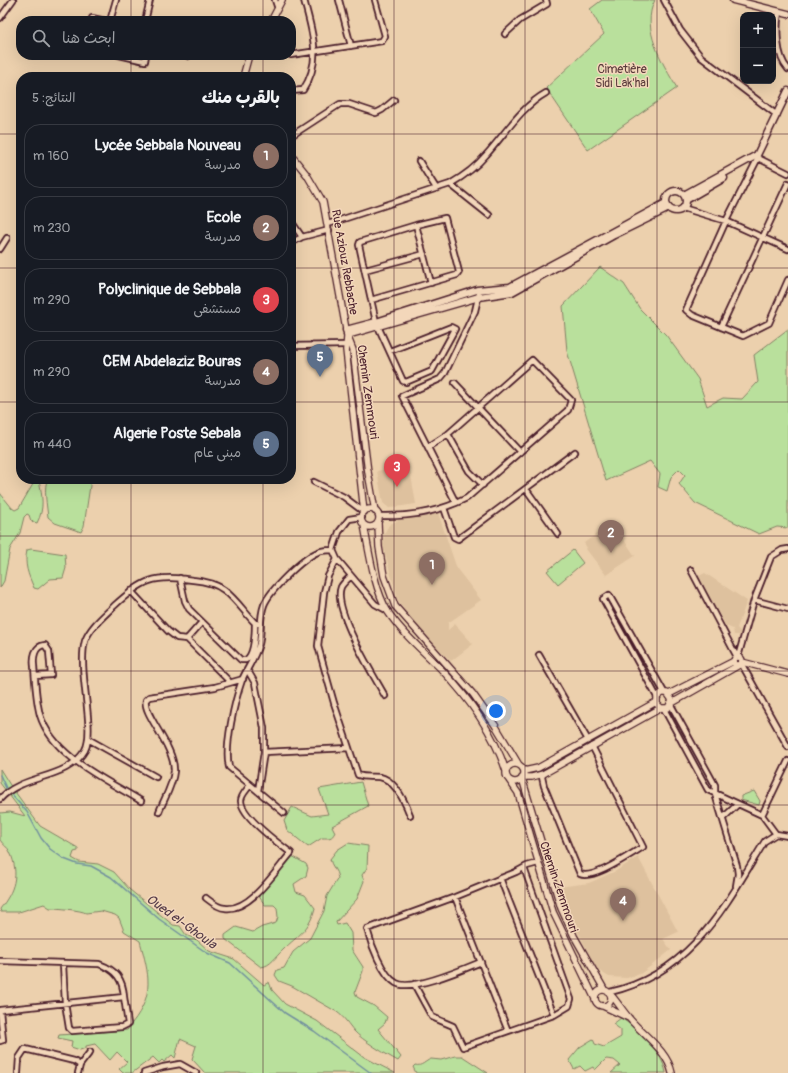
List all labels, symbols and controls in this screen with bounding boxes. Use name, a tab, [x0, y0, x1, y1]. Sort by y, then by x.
map controls	[740, 12, 776, 84]
button: +	[740, 12, 776, 48]
search box	[16, 16, 296, 60]
icon: search	[30, 27, 52, 49]
text: ابحث هنا	[62, 29, 115, 48]
button: −	[740, 48, 776, 84]
park label: Cimetière Sidi Lak'hal	[595, 62, 649, 91]
text: بالقرب منك	[202, 87, 280, 108]
text: النتائج: 5	[32, 90, 75, 106]
text: Lycée Sebbala Nouveau	[94, 136, 241, 155]
text: 160 m	[33, 148, 69, 164]
text: 1	[263, 148, 269, 164]
text: مدرسة	[205, 157, 241, 173]
text: Ecole	[207, 208, 241, 227]
street label: Rue Aziouz Rebbache	[328, 208, 361, 316]
text: 230 m	[33, 220, 70, 236]
text: 2	[262, 220, 270, 236]
text: مدرسة	[205, 229, 241, 245]
text: Polyclinique de Sebbala	[98, 280, 241, 299]
text: 290 m	[33, 292, 70, 308]
text: 3	[262, 292, 270, 308]
text: مستشفى	[193, 301, 241, 317]
pin: 5	[307, 344, 333, 377]
street label: Chemin Zemmouri	[353, 344, 382, 440]
text: CEM Abdelaziz Bouras	[103, 352, 241, 371]
text: 290 m	[33, 364, 70, 380]
text: 4	[262, 364, 270, 380]
text: مدرسة	[205, 373, 241, 389]
text: Algerie Poste Sebala	[113, 424, 241, 443]
text: 440 m	[33, 436, 71, 452]
text: 5	[262, 436, 270, 452]
text: مبنى عام	[194, 445, 241, 461]
pin: 3	[384, 454, 410, 487]
pin: 2	[598, 520, 624, 553]
pin: 1	[419, 552, 445, 585]
your location	[486, 701, 506, 721]
street label: Chemin Zemmouri	[536, 840, 581, 935]
pin: 4	[610, 888, 636, 921]
water label: Oued el-Ghoula	[143, 891, 220, 953]

